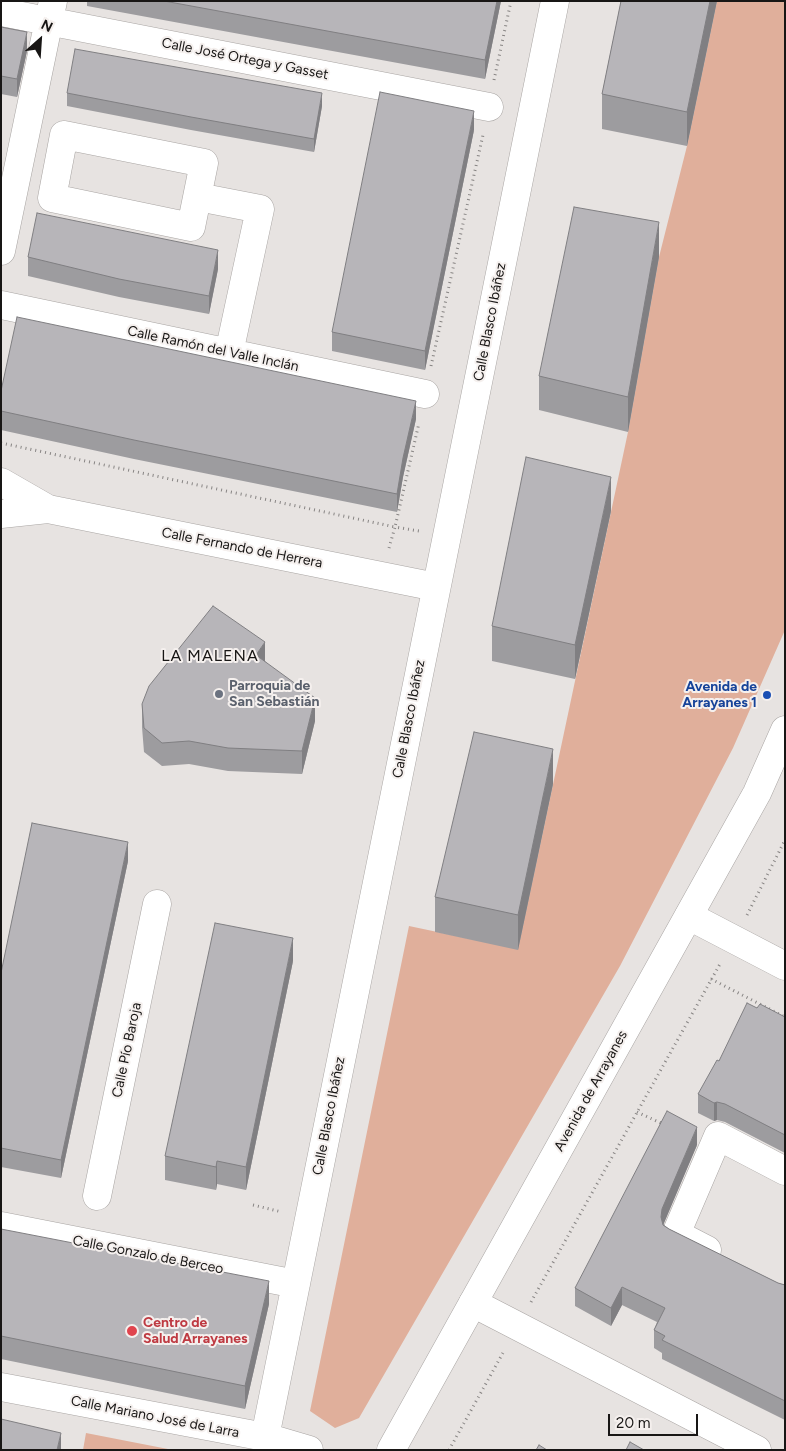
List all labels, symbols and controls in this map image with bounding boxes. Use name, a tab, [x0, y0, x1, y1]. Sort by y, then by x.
north arrow	[15, 15, 65, 65]
text: N	[38, 16, 55, 36]
street label: Calle José Ortega y Gasset	[160, 35, 330, 83]
street label: Calle Blasco Ibáñez	[470, 261, 510, 383]
street label: Calle Ramón del Valle Inclán	[126, 323, 300, 375]
street label: Calle Fernando de Herrera	[160, 524, 324, 572]
district label: LA MALENA	[160, 646, 260, 666]
street label: Calle Blasco Ibáñez	[389, 658, 429, 780]
place label: Parroquia de San Sebastián	[229, 678, 319, 710]
place label: Avenida de Arrayanes 1	[682, 679, 757, 712]
marker: Parroquia de San Sebastián	[213, 688, 225, 700]
marker: Avenida de Arrayanes 1	[761, 689, 773, 701]
street label: Calle Pío Baroja	[109, 1001, 145, 1099]
street label: Avenida de Arrayanes	[551, 1028, 631, 1154]
street label: Calle Blasco Ibáñez	[309, 1055, 349, 1177]
street label: Calle Gonzalo de Berceo	[71, 1232, 225, 1278]
place label: Centro de Salud Arrayanes	[143, 1315, 247, 1348]
marker: Centro de Salud Arrayanes	[125, 1324, 139, 1338]
street label: Calle Mariano José de Larra	[69, 1392, 241, 1442]
scale bar	[611, 1404, 701, 1436]
text: 20 m	[616, 1414, 650, 1432]

